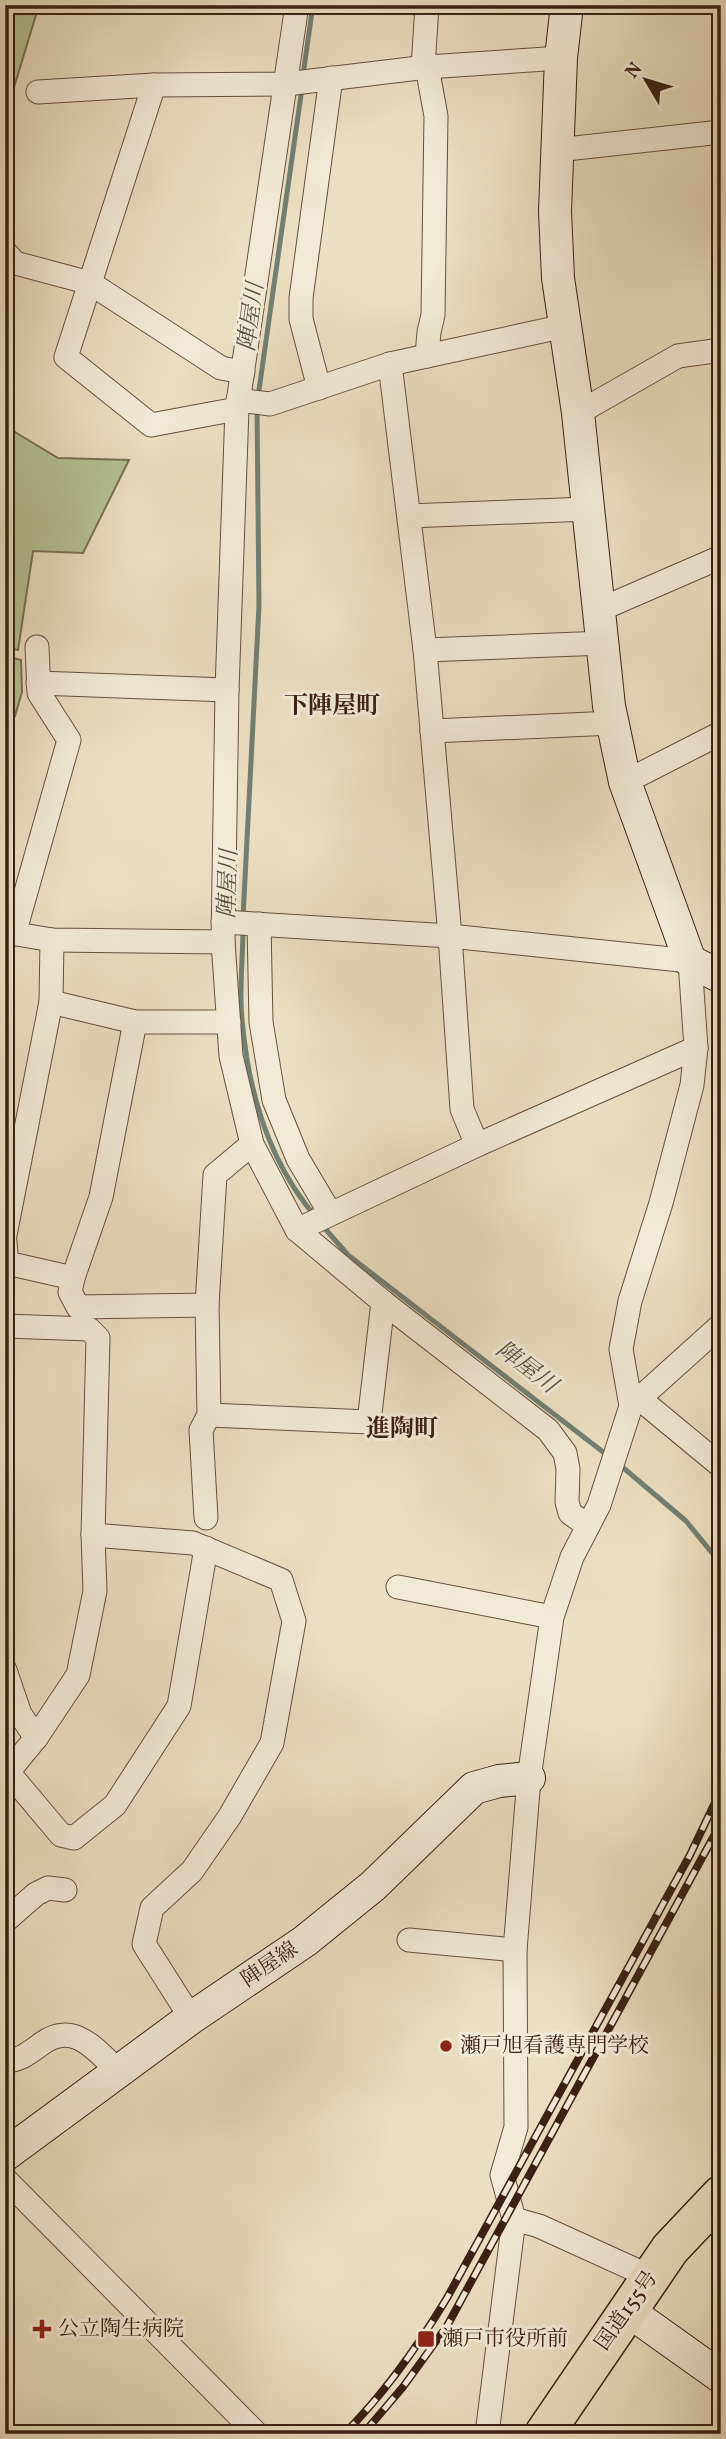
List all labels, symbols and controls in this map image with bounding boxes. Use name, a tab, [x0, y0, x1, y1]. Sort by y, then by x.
north arrow	[610, 46, 680, 116]
text: N	[620, 57, 649, 84]
water label: 陣屋川	[231, 278, 273, 353]
district label: 下陣屋町	[284, 690, 380, 724]
water label: 陣屋川	[212, 846, 246, 919]
water label: 陣屋川	[489, 1334, 566, 1403]
district label: 進陶町	[366, 1413, 438, 1447]
street label: 陣屋線	[236, 1935, 304, 1995]
place label: 瀬戸旭看護専門学校	[460, 2032, 649, 2061]
marker: 瀬戸旭看護専門学校	[438, 2038, 454, 2054]
street label: 国道155号	[589, 2265, 665, 2357]
place label: 公立陶生病院	[58, 2315, 184, 2344]
marker: 公立陶生病院	[32, 2319, 52, 2339]
place label: 瀬戸市役所前	[442, 2325, 568, 2354]
marker: 瀬戸市役所前	[416, 2329, 436, 2349]

